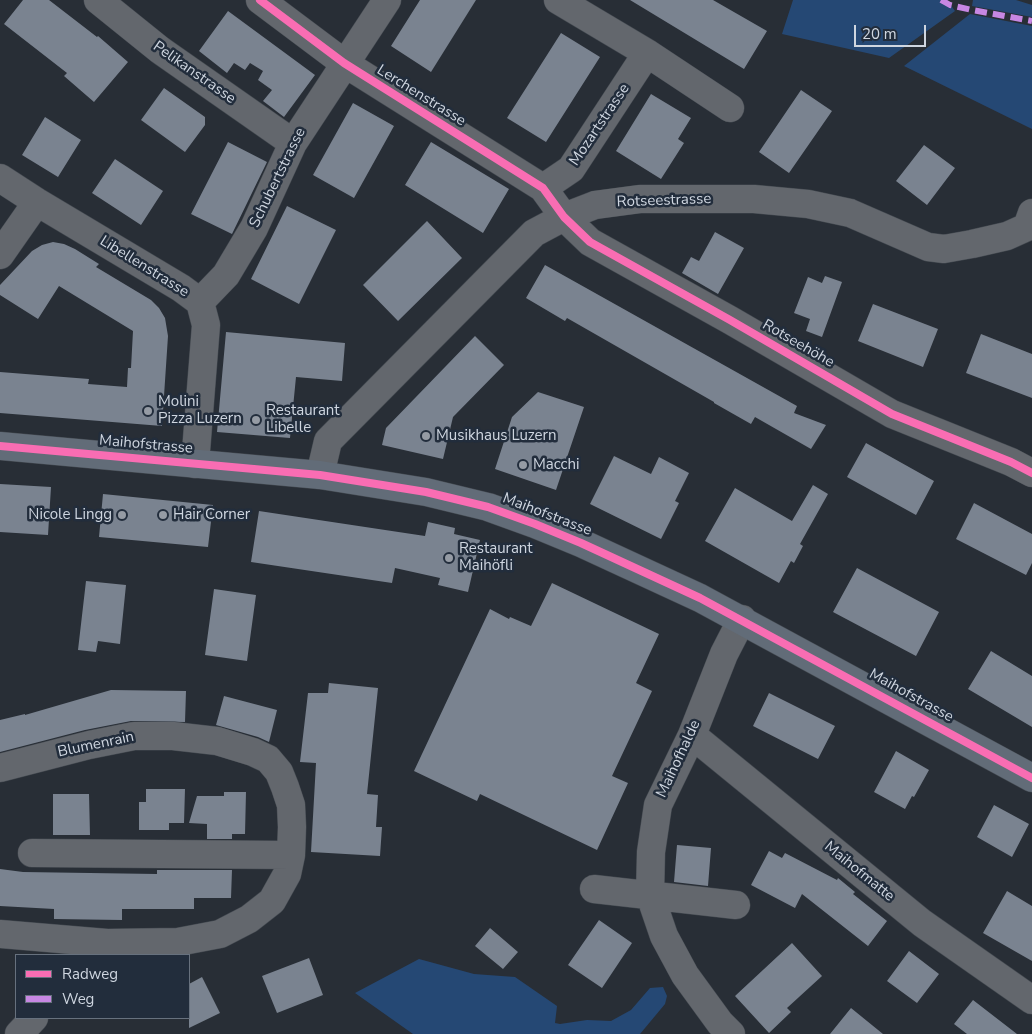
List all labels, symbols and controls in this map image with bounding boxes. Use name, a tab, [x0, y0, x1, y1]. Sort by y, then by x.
scale bar	[857, 15, 930, 47]
text: 20 m	[862, 24, 897, 44]
street label: Pelikanstrasse	[149, 38, 239, 108]
street label: Lerchenstrasse	[373, 62, 469, 130]
street label: Mozartstrasse	[566, 81, 634, 169]
street label: Schubertstrasse	[246, 125, 310, 231]
street label: Rotseestrasse	[616, 190, 712, 212]
street label: Libellenstrasse	[96, 232, 192, 302]
street label: Rotseehöhe	[759, 316, 837, 372]
place label: Molini Pizza Luzern	[158, 393, 242, 428]
place label: Restaurant Libelle	[266, 402, 340, 437]
marker: Molini Pizza Luzern	[142, 405, 154, 417]
marker: Restaurant Libelle	[250, 414, 262, 426]
place label: Musikhaus Luzern	[436, 427, 556, 445]
marker: Musikhaus Luzern	[420, 430, 432, 442]
street label: Maihofstrasse	[98, 432, 194, 458]
place label: Macchi	[533, 456, 580, 474]
marker: Macchi	[517, 459, 529, 471]
street label: Maihofstrasse	[500, 490, 594, 540]
place label: Nicole Lingg	[28, 506, 112, 524]
place label: Hair Corner	[173, 506, 250, 524]
marker: Nicole Lingg	[116, 509, 128, 521]
marker: Hair Corner	[157, 509, 169, 521]
place label: Restaurant Maihöfli	[459, 540, 533, 575]
marker: Restaurant Maihöfli	[443, 552, 455, 564]
street label: Maihofstrasse	[866, 665, 956, 727]
street label: Maihofhalde	[653, 717, 705, 801]
street label: Blumenrain	[56, 728, 136, 762]
street label: Maihofmatte	[820, 838, 898, 906]
legend	[15, 954, 190, 1019]
text: Radweg	[62, 964, 118, 984]
text: Weg	[62, 989, 94, 1009]

